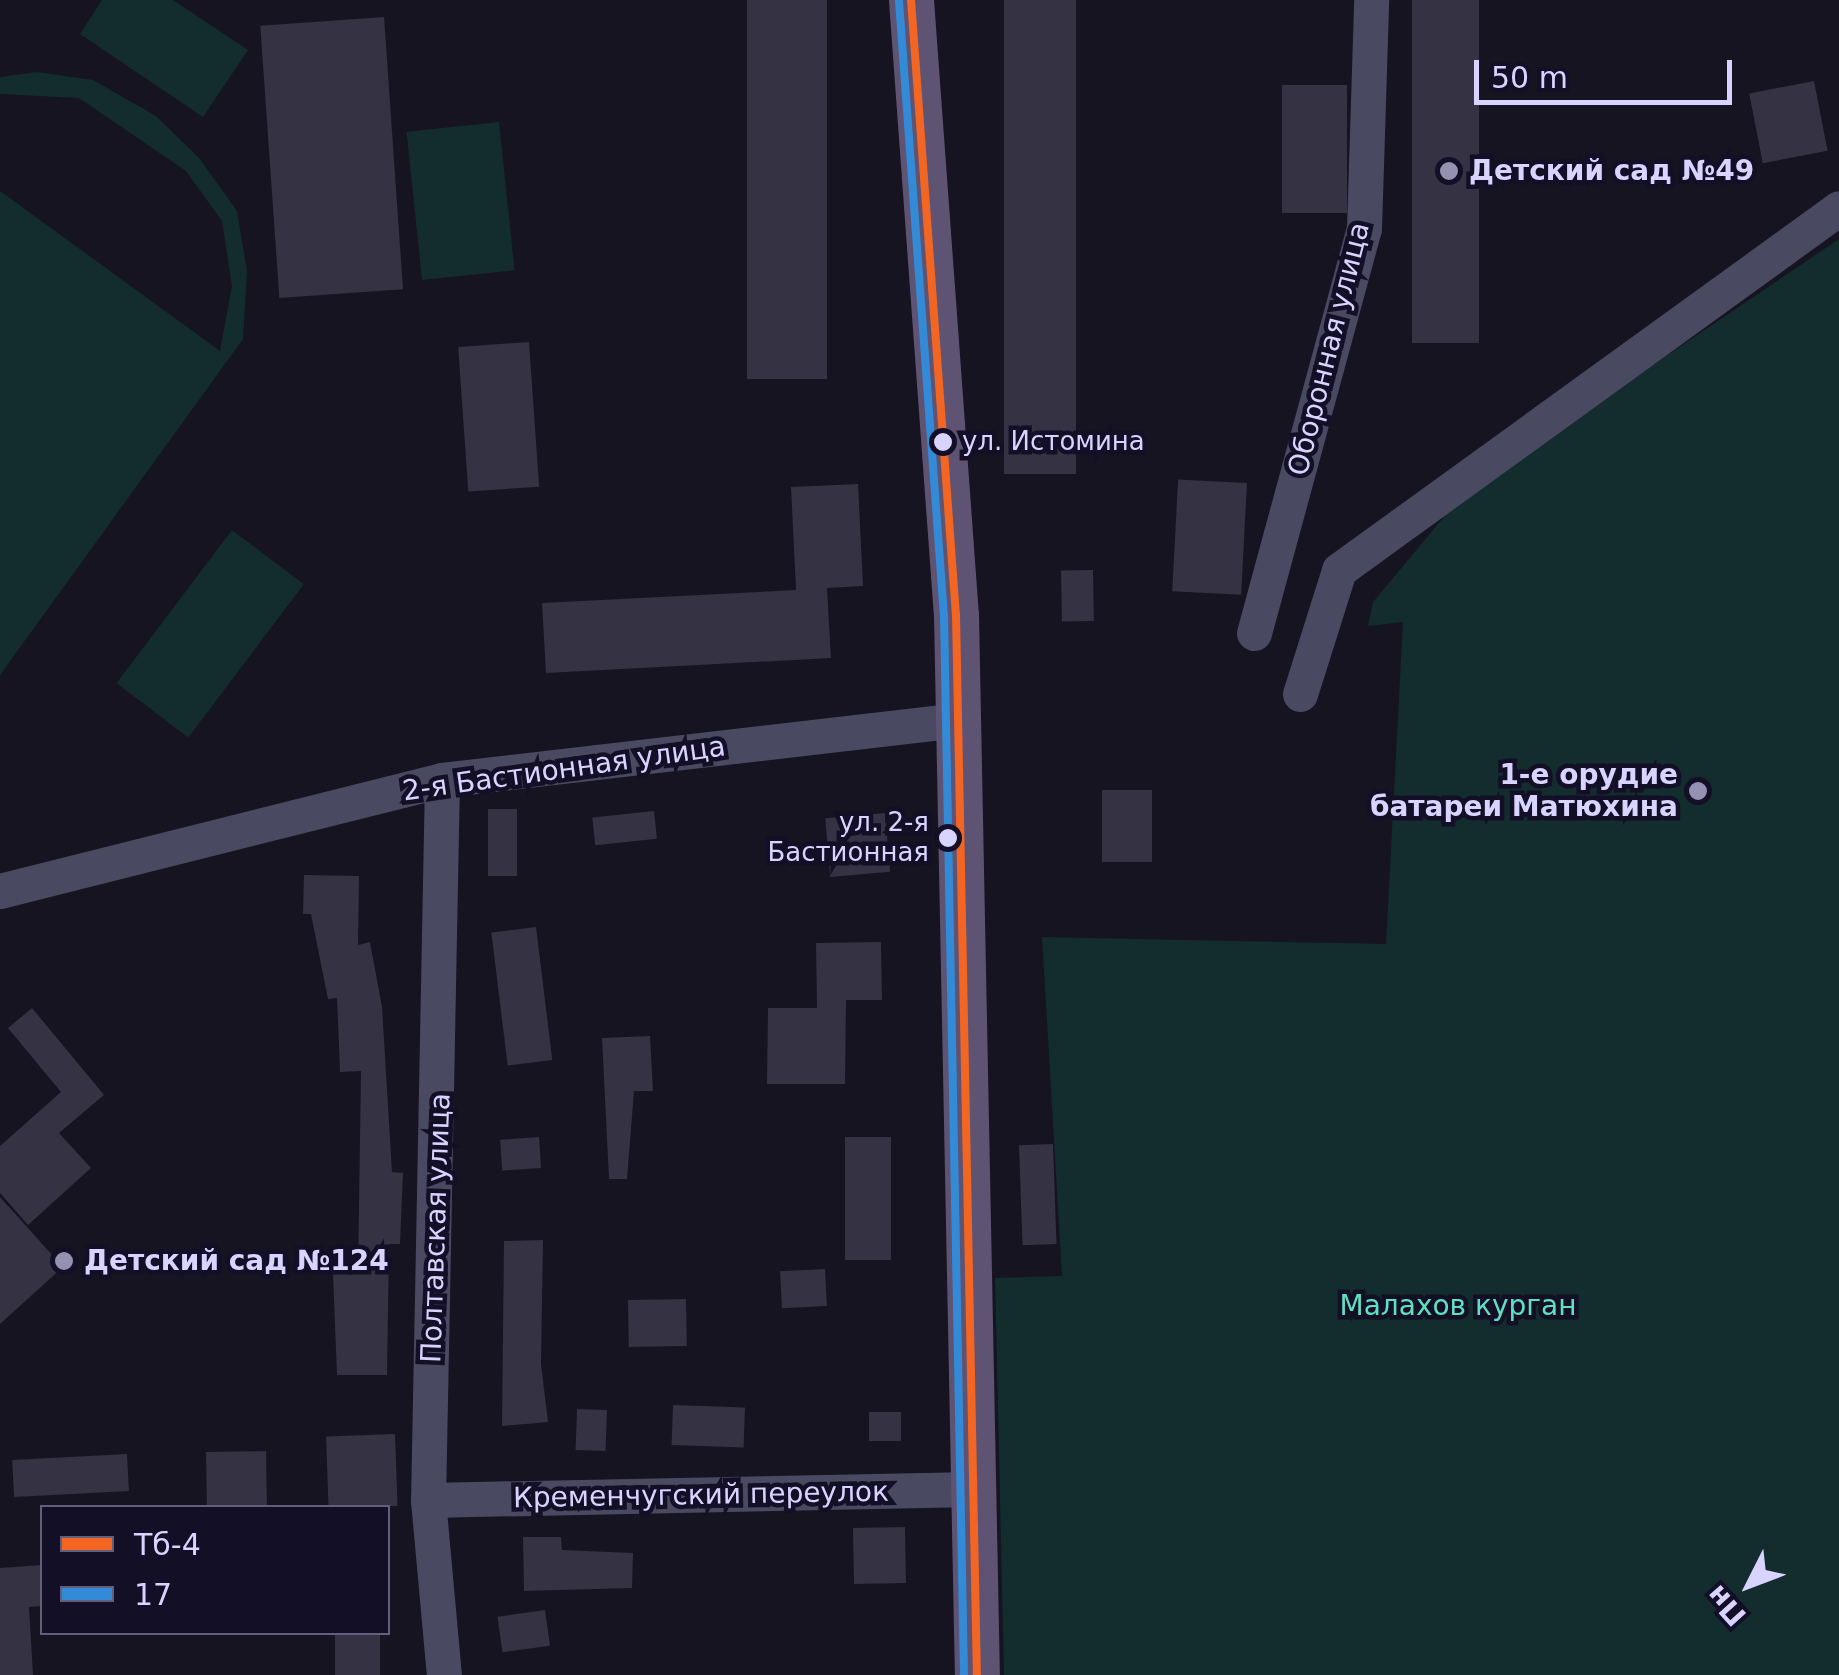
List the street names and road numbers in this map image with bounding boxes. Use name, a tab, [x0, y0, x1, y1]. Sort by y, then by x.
street label: Оборонная улица	[1281, 219, 1377, 479]
street label: 2-я Бастионная улица	[401, 730, 727, 808]
street label: Полтавская улица	[414, 1092, 458, 1364]
street label: Кременчугский переулок	[513, 1475, 889, 1515]

